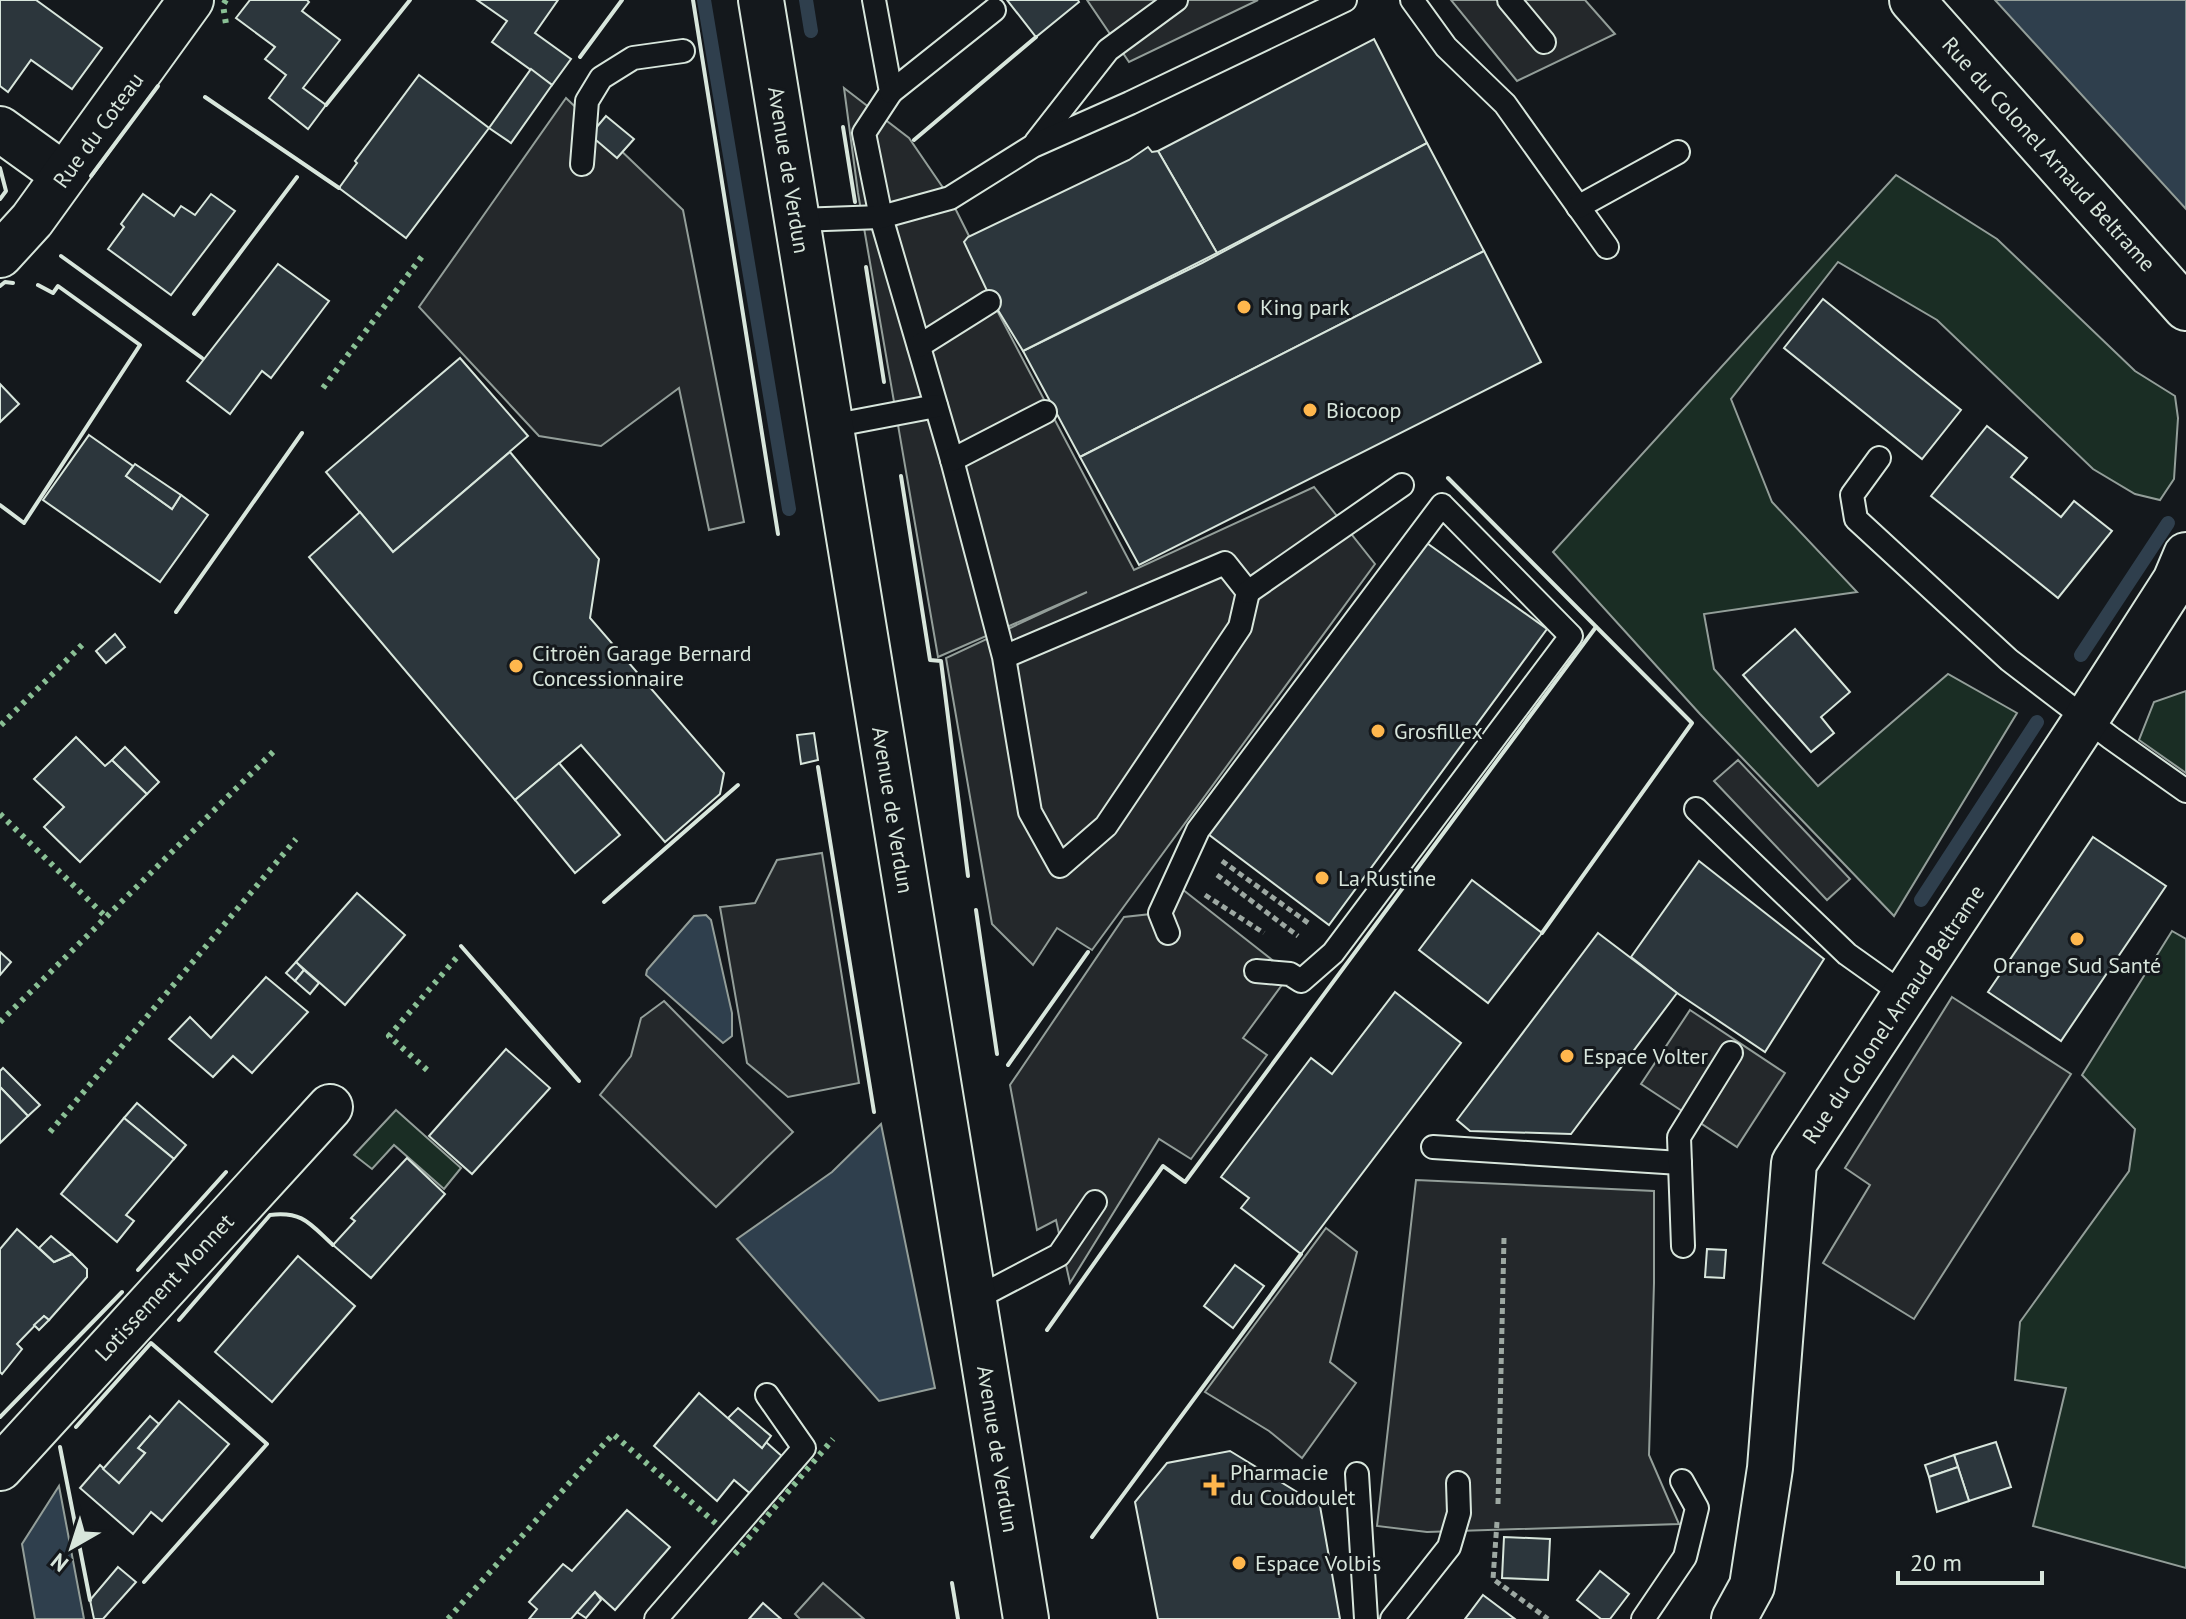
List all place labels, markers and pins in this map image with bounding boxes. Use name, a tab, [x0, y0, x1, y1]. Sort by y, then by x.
place label: King park	[1260, 293, 1350, 321]
marker: King park	[1235, 298, 1253, 316]
place label: Biocoop	[1326, 396, 1401, 424]
marker: Biocoop	[1301, 401, 1319, 419]
place label: Citroën Garage Bernard Concessionnaire	[532, 639, 752, 692]
marker: Citroën Garage Bernard Concessionnaire	[507, 657, 525, 675]
place label: Grosfillex	[1394, 717, 1483, 745]
marker: Grosfillex	[1369, 722, 1387, 740]
place label: La Rustine	[1338, 864, 1436, 892]
marker: La Rustine	[1313, 869, 1331, 887]
marker: Orange Sud Santé	[2068, 930, 2086, 948]
place label: Orange Sud Santé	[1993, 951, 2161, 979]
place label: Espace Volter	[1583, 1042, 1709, 1070]
marker: Espace Volter	[1558, 1047, 1576, 1065]
place label: Pharmacie du Coudoulet	[1230, 1458, 1356, 1511]
marker: Pharmacie du Coudoulet	[1205, 1476, 1223, 1494]
place label: Espace Volbis	[1255, 1549, 1381, 1577]
marker: Espace Volbis	[1230, 1554, 1248, 1572]

